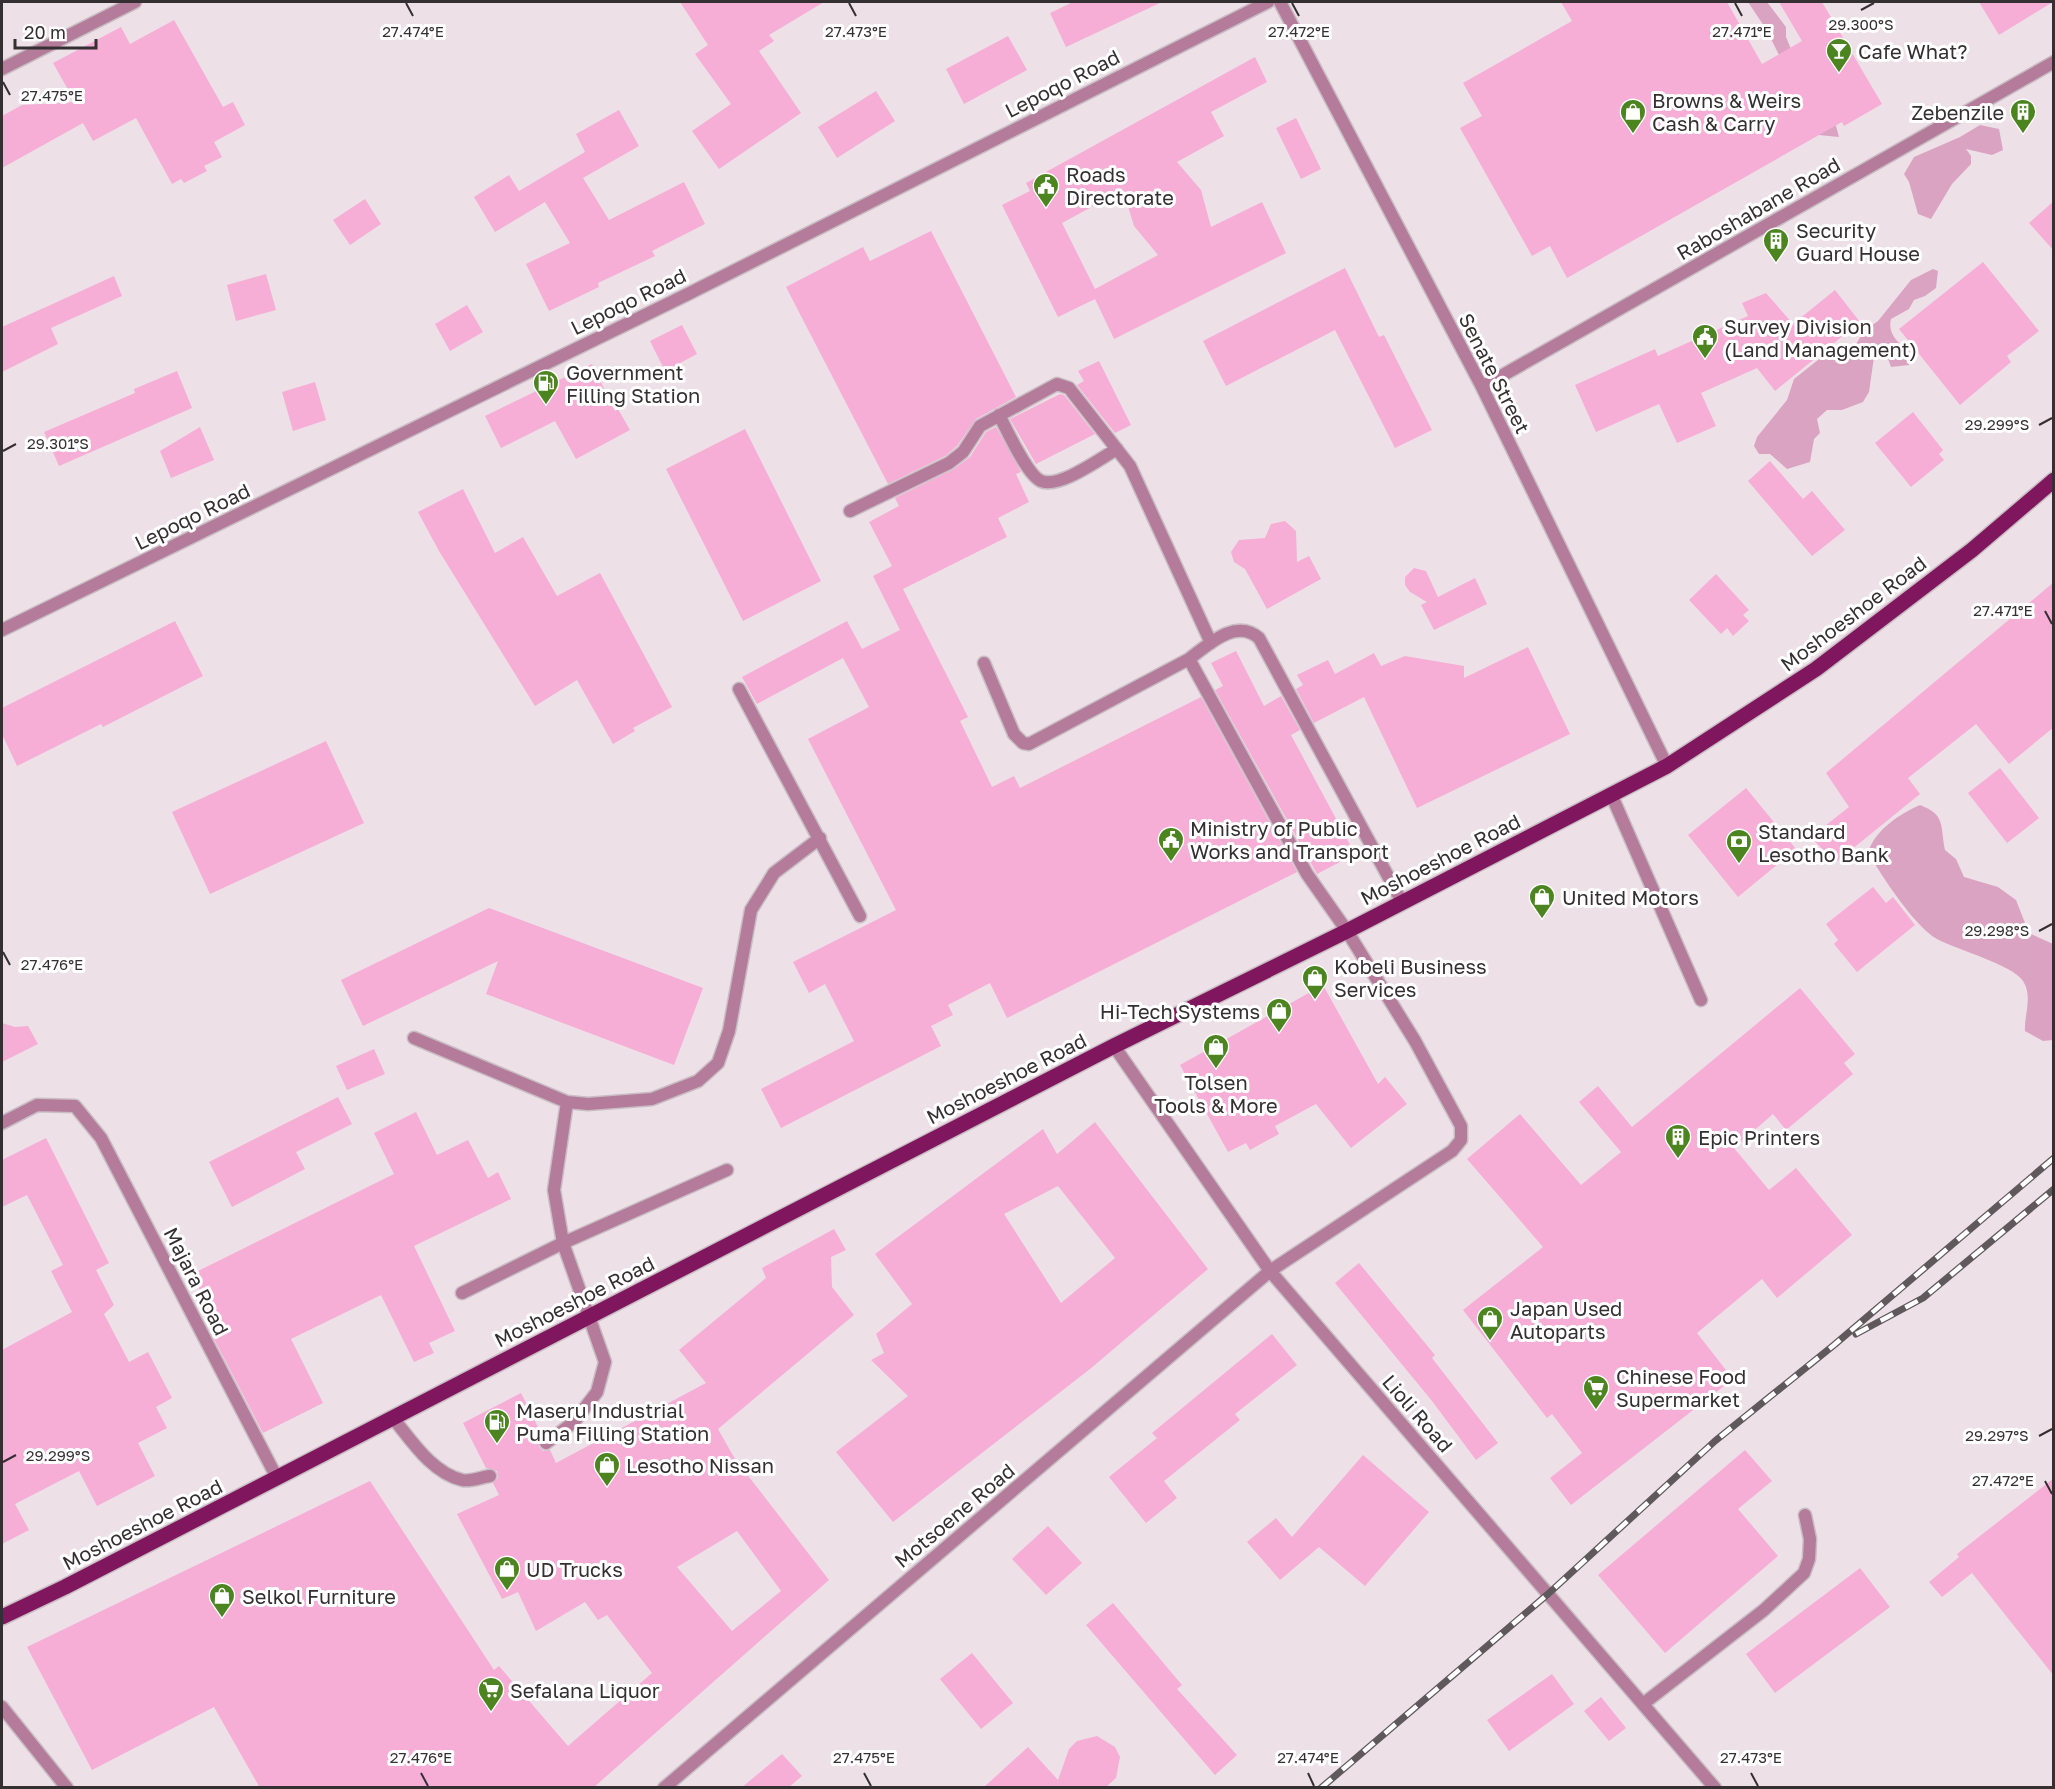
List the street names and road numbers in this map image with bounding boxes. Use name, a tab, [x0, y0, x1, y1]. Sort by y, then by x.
street label: Lepoqo Road	[1001, 44, 1123, 122]
street label: Raboshabane Road	[1672, 151, 1844, 265]
street label: Lepoqo Road	[566, 263, 690, 339]
street label: Senate Street	[1454, 309, 1536, 437]
street label: Lepoqo Road	[130, 478, 254, 554]
street label: Moshoeshoe Road	[1775, 550, 1931, 676]
street label: Moshoeshoe Road	[1356, 808, 1524, 910]
street label: Moshoeshoe Road	[922, 1027, 1090, 1129]
street label: Majara Road	[160, 1223, 234, 1339]
street label: Moshoeshoe Road	[490, 1250, 658, 1352]
street label: Lioli Road	[1378, 1369, 1458, 1457]
street label: Motsoene Road	[889, 1458, 1019, 1572]
street label: Moshoeshoe Road	[58, 1473, 226, 1575]

